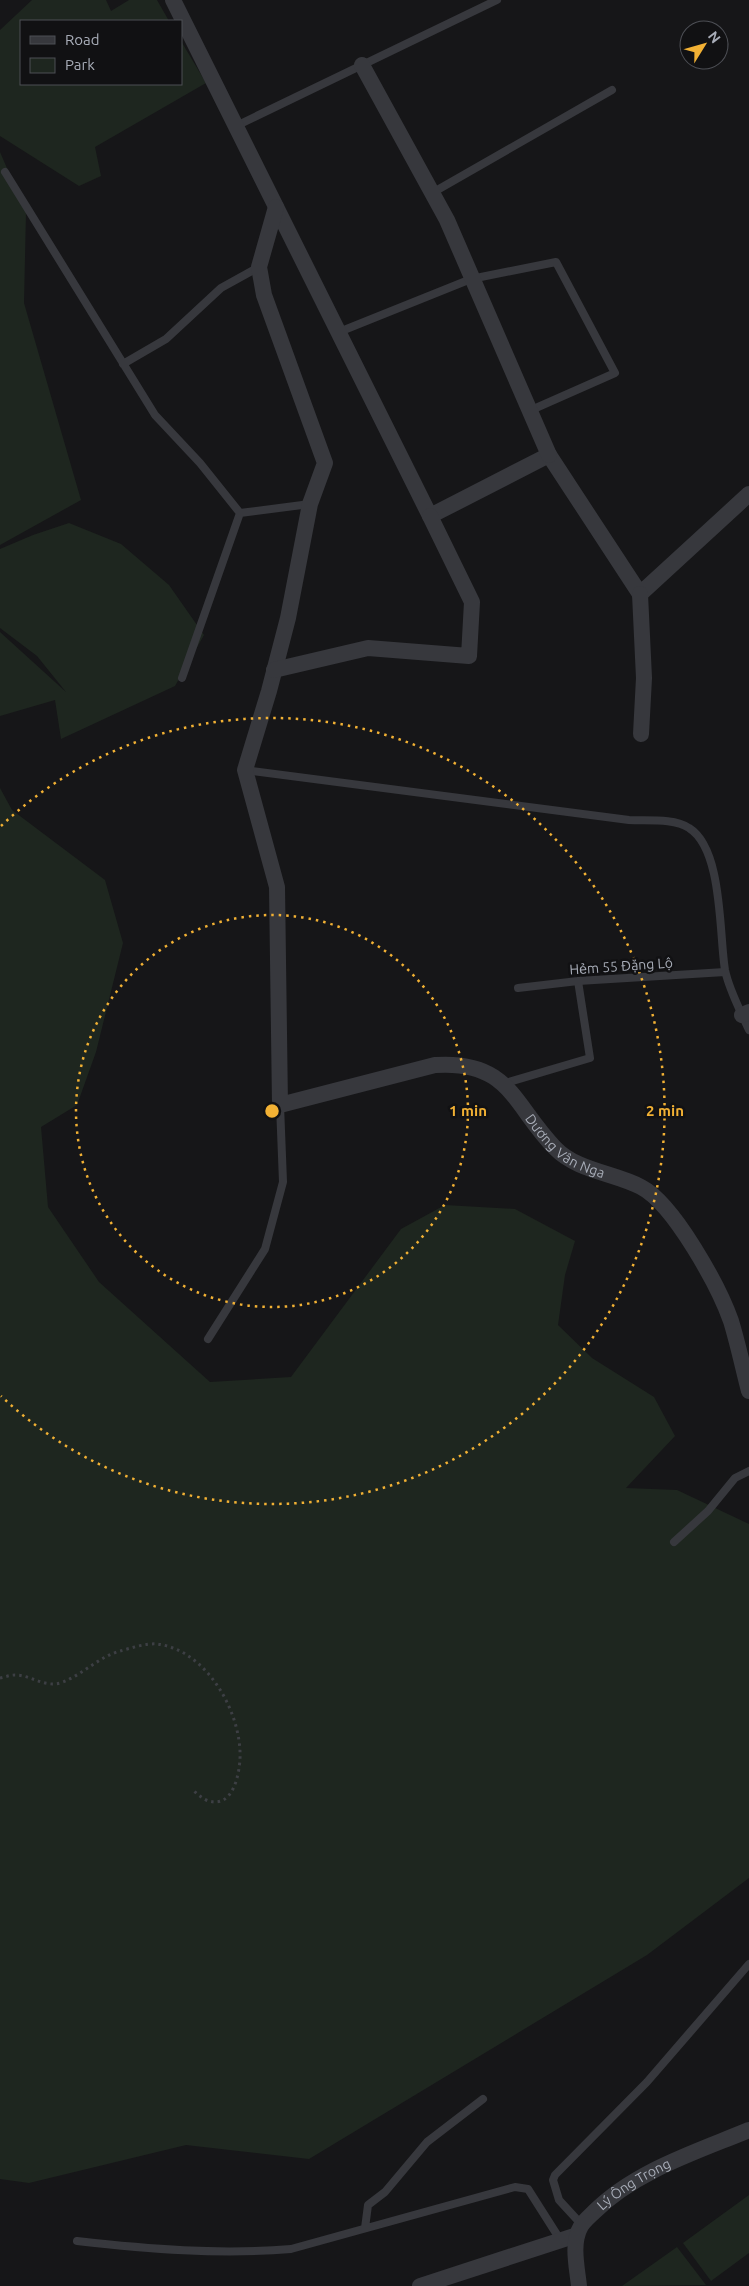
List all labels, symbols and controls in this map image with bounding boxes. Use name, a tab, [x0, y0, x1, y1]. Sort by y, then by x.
legend	[20, 20, 182, 85]
north arrow	[679, 20, 729, 70]
text: N	[705, 28, 724, 46]
text: Road	[65, 31, 100, 48]
text: Park	[65, 56, 95, 73]
street label: Hẻm 55 Đặng Lộ	[569, 954, 673, 978]
centre of rings	[263, 1102, 281, 1120]
text: 1 min	[449, 1102, 487, 1119]
text: 2 min	[646, 1102, 684, 1119]
street label: Dương Vân Nga	[522, 1111, 607, 1181]
street label: Lý Ông Trọng	[594, 2155, 673, 2213]

